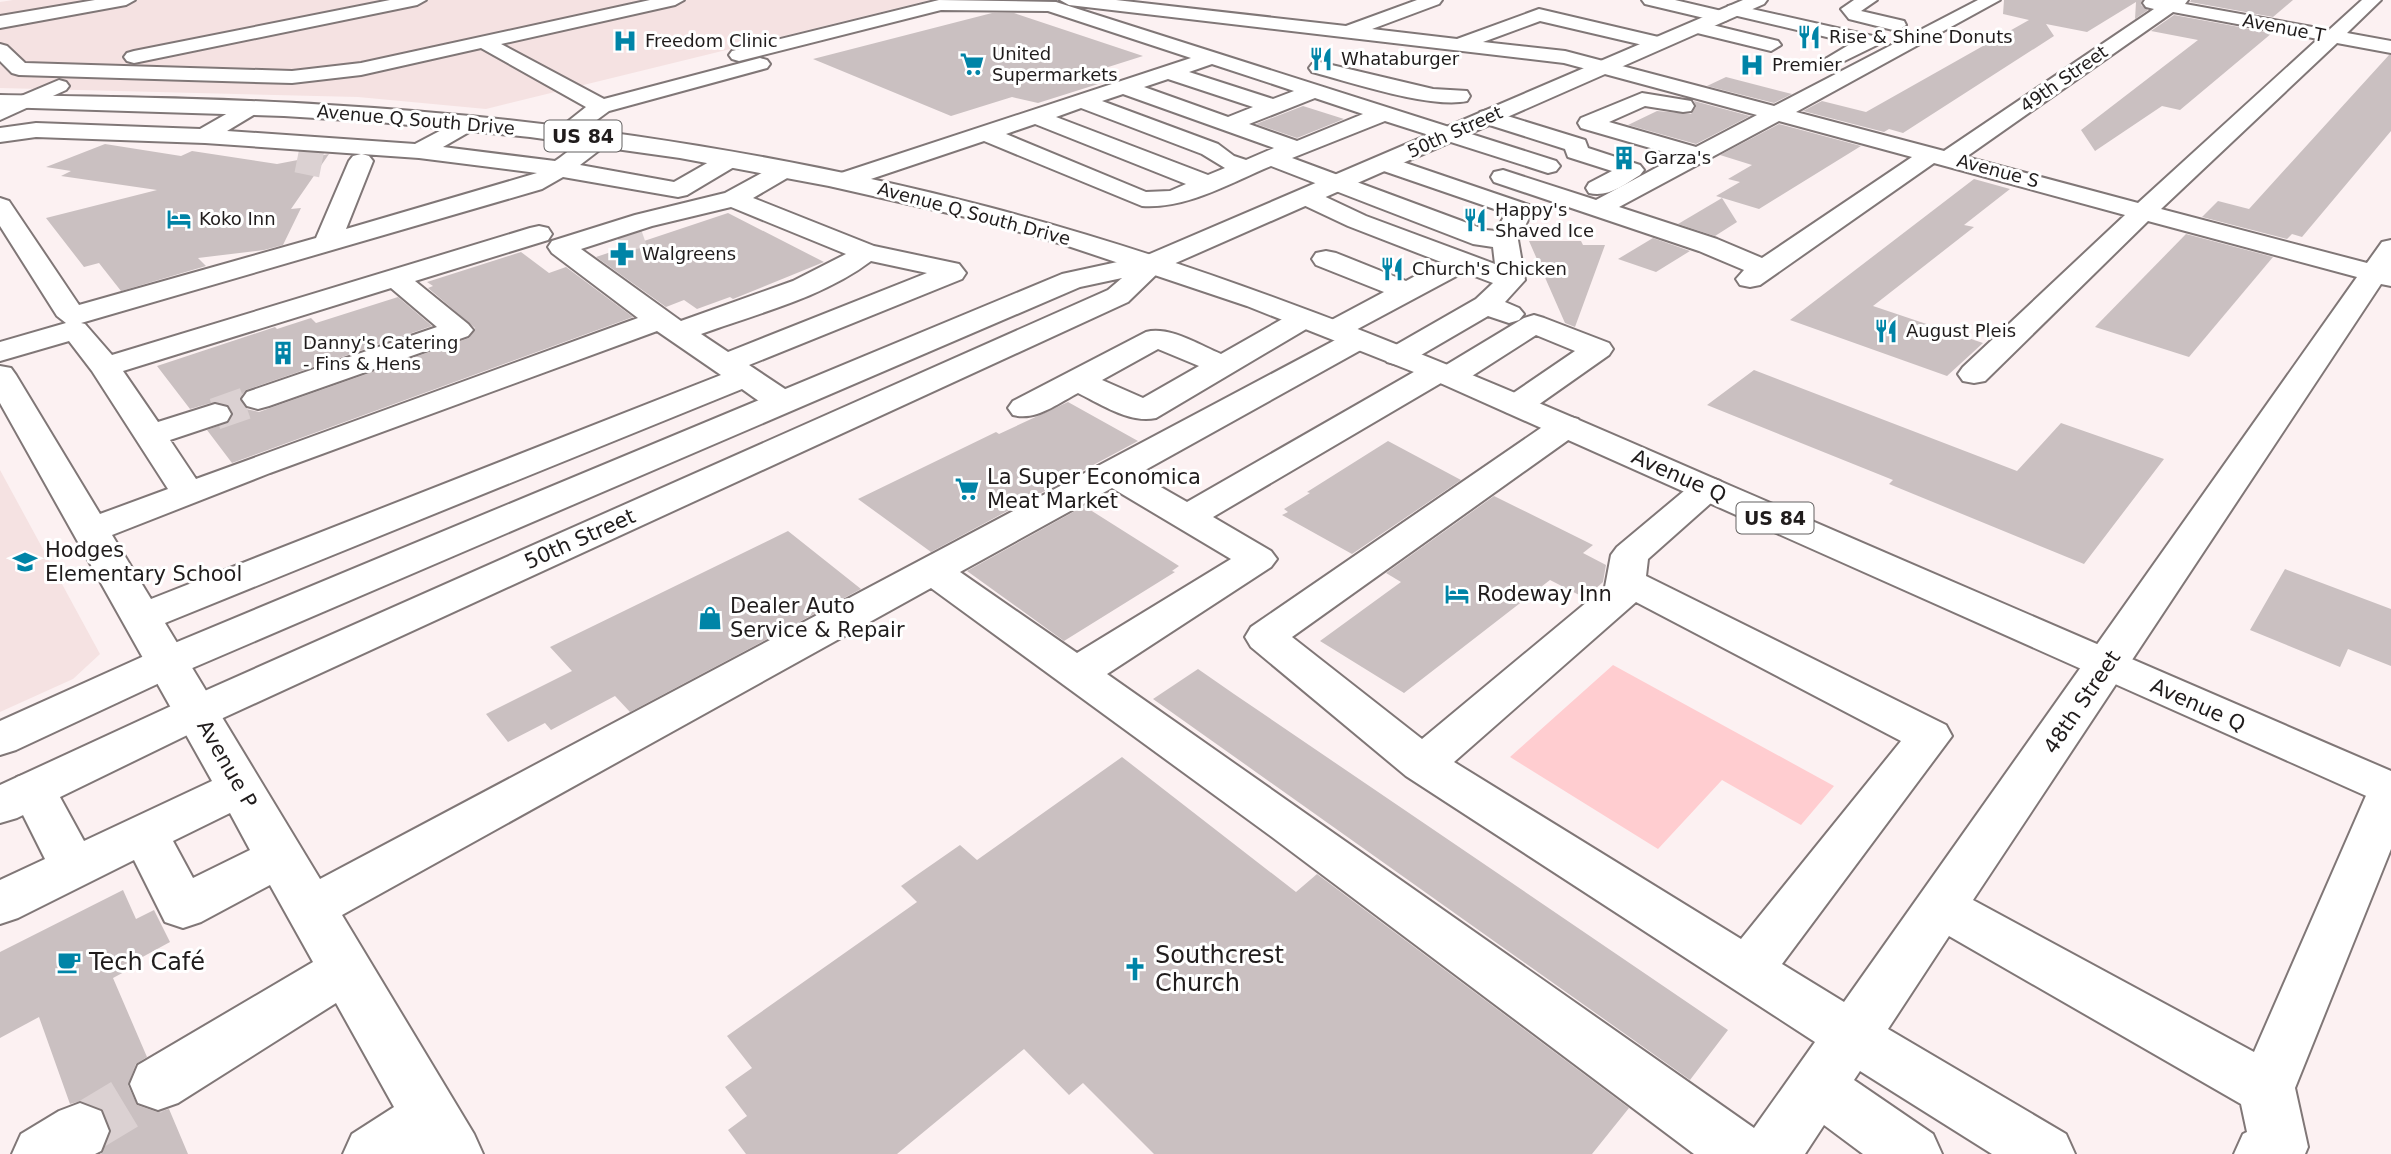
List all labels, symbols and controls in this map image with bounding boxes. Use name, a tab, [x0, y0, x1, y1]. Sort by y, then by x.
street label: Avenue T	[2241, 9, 2328, 46]
restaurant icon: Rise & Shine Donuts	[1795, 23, 1823, 51]
place label: Rise & Shine Donuts	[1829, 26, 2013, 47]
hospital icon: Freedom Clinic	[611, 27, 639, 55]
place label: Freedom Clinic	[645, 30, 778, 51]
street label: 49th Street	[2016, 41, 2111, 116]
place label: United Supermarkets	[992, 43, 1118, 85]
restaurant icon: Whataburger	[1307, 45, 1335, 73]
place label: Whataburger	[1341, 48, 1460, 69]
supermarket icon: United Supermarkets	[958, 50, 986, 78]
hospital icon: Premier	[1738, 51, 1766, 79]
place label: Premier	[1772, 54, 1842, 75]
street label: Avenue Q South Drive	[316, 100, 516, 139]
street label: 50th Street	[1404, 101, 1506, 162]
road number: US 84	[544, 120, 622, 152]
building icon: Garza's	[1610, 144, 1638, 172]
place label: Garza's	[1644, 147, 1711, 168]
street label: Avenue S	[1955, 150, 2041, 192]
street label: Avenue Q South Drive	[876, 178, 1073, 249]
place label: Happy's Shaved Ice	[1495, 199, 1594, 241]
hotel icon: Koko Inn	[165, 205, 193, 233]
restaurant icon: Happy's Shaved Ice	[1461, 206, 1489, 234]
place label: Koko Inn	[199, 208, 276, 229]
pharmacy icon: Walgreens	[608, 240, 636, 268]
place label: Walgreens	[642, 243, 736, 264]
restaurant icon: Church's Chicken	[1378, 255, 1406, 283]
place label: Church's Chicken	[1412, 258, 1567, 279]
restaurant icon: August Pleis	[1872, 317, 1900, 345]
place label: August Pleis	[1906, 320, 2016, 341]
place label: Danny's Catering - Fins & Hens	[303, 332, 458, 374]
building icon: Danny's Catering - Fins & Hens	[269, 339, 297, 367]
street label: Avenue Q	[1628, 444, 1730, 508]
place label: La Super Economica Meat Market	[987, 465, 1201, 513]
supermarket icon: La Super Economica Meat Market	[953, 475, 981, 503]
road number: US 84	[1736, 503, 1814, 534]
street label: 50th Street	[521, 504, 639, 574]
place label: Hodges Elementary School	[45, 538, 242, 586]
school or university icon: Hodges Elementary School	[11, 548, 39, 576]
hotel icon: Rodeway Inn	[1443, 580, 1471, 608]
place label: Rodeway Inn	[1477, 582, 1612, 606]
place label: Dealer Auto Service & Repair	[730, 594, 905, 642]
shop icon: Dealer Auto Service & Repair	[696, 604, 724, 632]
street label: 48th Street	[2039, 646, 2125, 758]
street label: Avenue Q	[2147, 673, 2249, 737]
street label: Avenue P	[192, 716, 262, 812]
place label: Southcrest Church	[1155, 941, 1284, 997]
cafe icon: Tech Café	[55, 948, 83, 976]
place label: Tech Café	[88, 948, 205, 976]
church icon: Southcrest Church	[1121, 955, 1149, 983]

